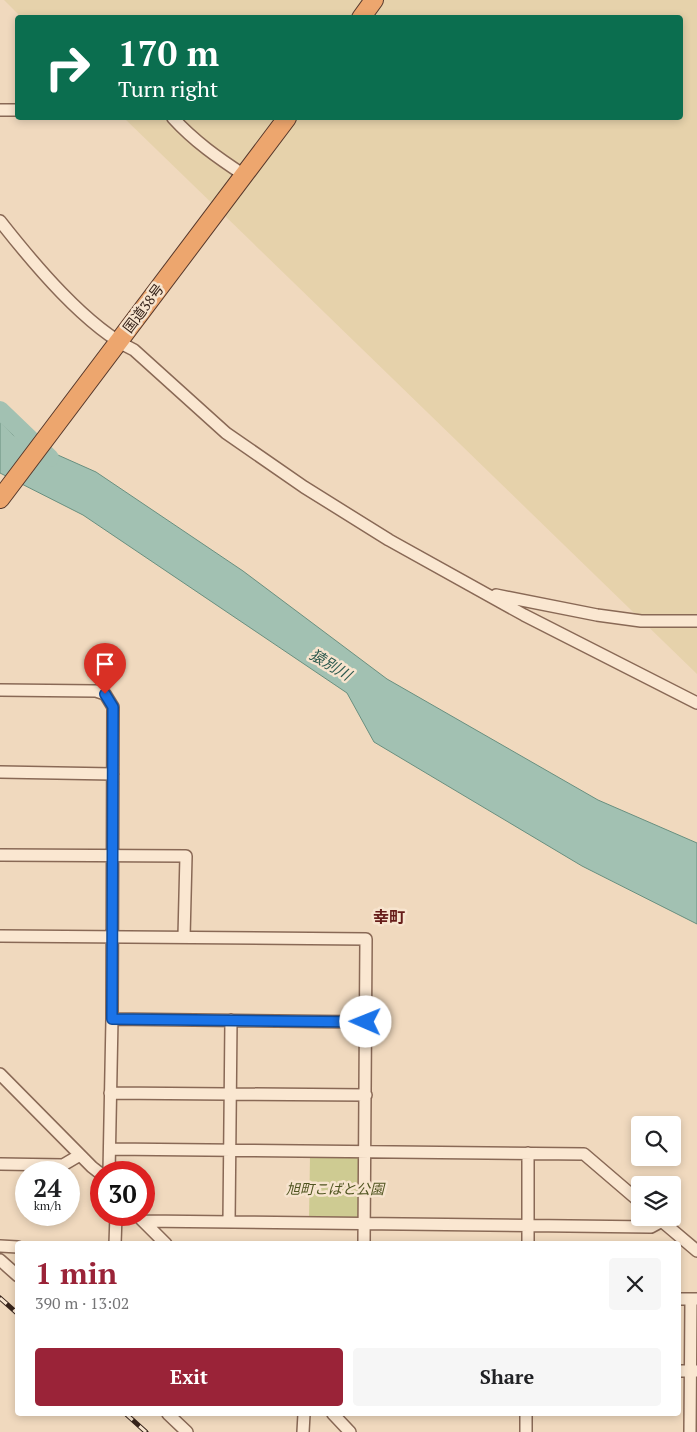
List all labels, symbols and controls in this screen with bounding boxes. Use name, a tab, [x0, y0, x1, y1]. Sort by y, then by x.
text: 170 m	[118, 30, 219, 76]
icon: right	[35, 35, 100, 100]
text: Turn right	[118, 74, 218, 103]
street label: 国道38号	[118, 280, 168, 336]
pin	[84, 643, 126, 694]
water label: 猿別川	[307, 644, 357, 685]
icon: arrive	[91, 650, 119, 678]
district label: 幸町	[373, 906, 405, 928]
position arrow	[339, 995, 391, 1047]
map controls	[631, 1116, 681, 1226]
button: search	[631, 1116, 681, 1166]
speed limit sign: 30	[90, 1161, 155, 1226]
text: 24	[33, 1171, 62, 1204]
button: layers	[631, 1176, 681, 1226]
park label: 旭町こばと公園	[286, 1179, 386, 1198]
text: km/h	[34, 1198, 61, 1213]
text: 1 min	[35, 1253, 117, 1293]
button: close	[609, 1258, 661, 1310]
text: 390 m · 13:02	[35, 1292, 129, 1314]
button: Exit	[35, 1348, 343, 1406]
button: Share	[353, 1348, 661, 1406]

